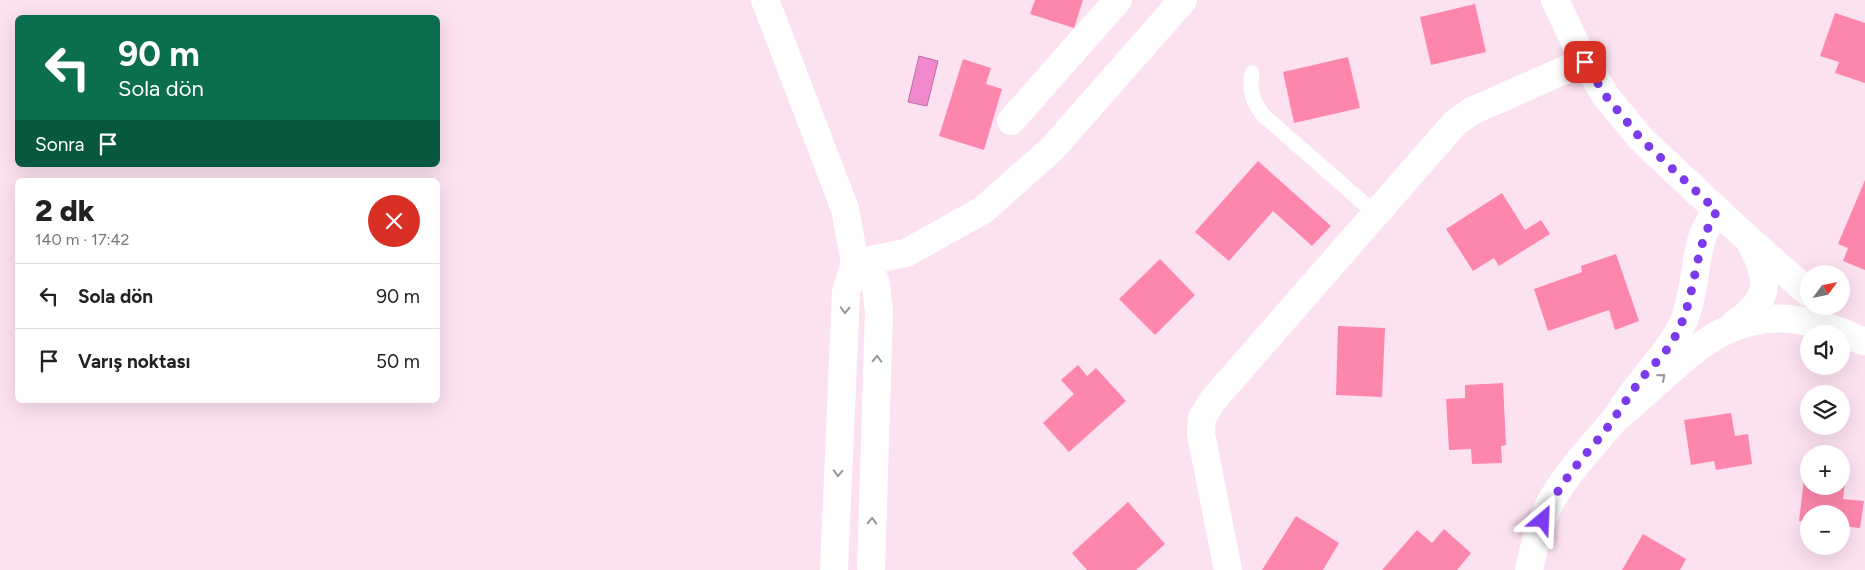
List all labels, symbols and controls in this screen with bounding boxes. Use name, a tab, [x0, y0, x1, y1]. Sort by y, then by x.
text: 90 m	[118, 33, 200, 75]
icon: left	[35, 35, 100, 100]
pin	[1564, 41, 1606, 83]
icon: arrive	[1571, 48, 1599, 76]
text: Sola dön	[118, 75, 204, 102]
icon: arrive	[94, 130, 122, 158]
text: Sonra	[35, 133, 84, 156]
text: 2 dk	[35, 192, 95, 229]
button: close	[368, 195, 420, 247]
text: 140 m · 17:42	[35, 230, 129, 249]
north arrow	[1800, 265, 1850, 315]
map controls	[1800, 265, 1850, 555]
icon: left	[35, 282, 63, 310]
text: Sola dön	[78, 285, 153, 308]
text: 90 m	[376, 285, 420, 308]
one-way arrow	[840, 306, 851, 314]
button: sound	[1800, 325, 1850, 375]
icon: arrive	[35, 347, 63, 375]
text: Varış noktası	[78, 350, 190, 373]
text: 50 m	[376, 350, 420, 373]
one-way arrow	[872, 355, 882, 362]
one-way arrow	[1656, 373, 1665, 382]
button: layers	[1800, 385, 1850, 435]
button: +	[1800, 445, 1850, 495]
one-way arrow	[833, 469, 844, 477]
position arrow	[1516, 493, 1568, 545]
button: −	[1800, 505, 1850, 555]
one-way arrow	[867, 517, 878, 525]

